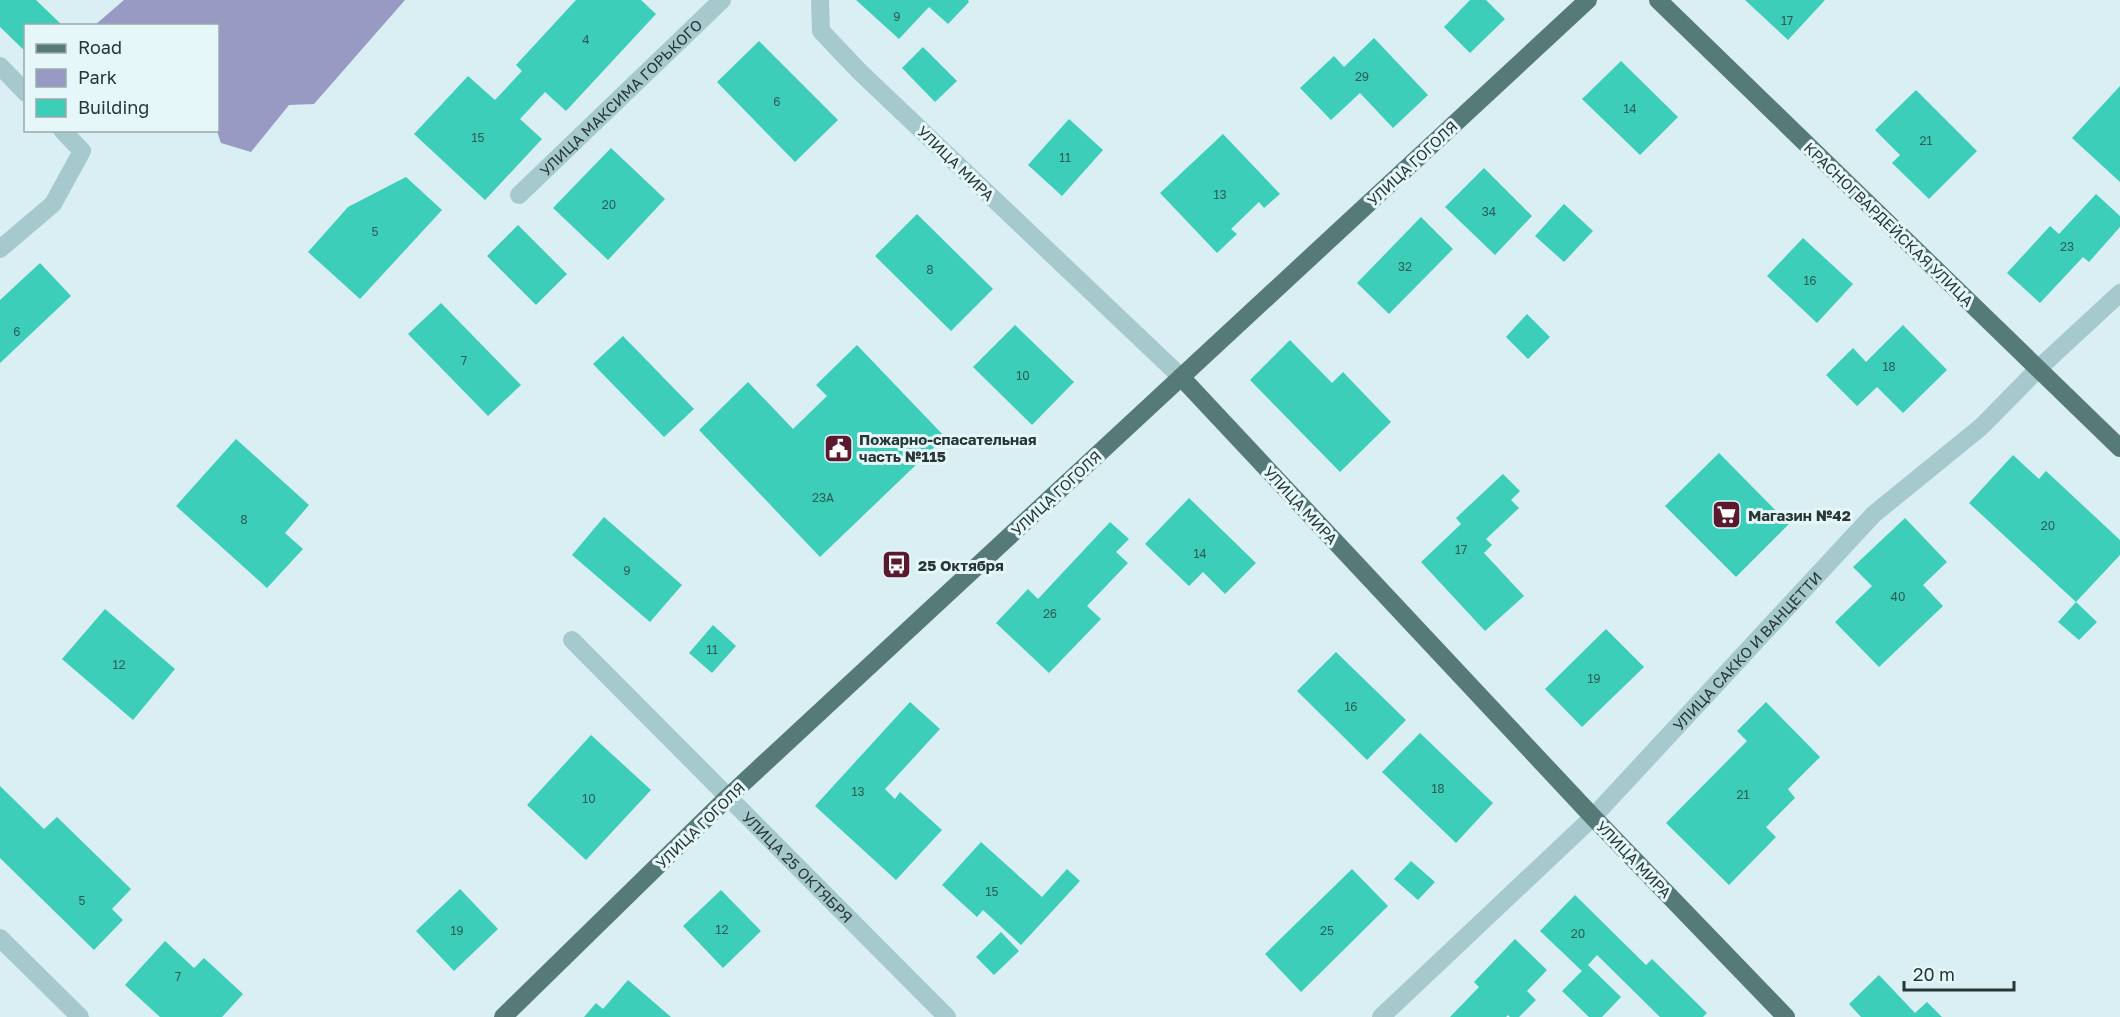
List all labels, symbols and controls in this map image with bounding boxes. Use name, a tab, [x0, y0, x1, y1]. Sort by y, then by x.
house number: 9	[893, 9, 901, 24]
house number: 17	[1781, 13, 1793, 28]
street label: УЛИЦА МАКСИМА ГОРЬКОГО	[536, 15, 706, 179]
legend	[24, 24, 219, 132]
house number: 4	[582, 32, 590, 47]
text: Road	[78, 36, 122, 58]
text: Park	[78, 66, 117, 88]
house number: 29	[1355, 69, 1369, 84]
house number: 6	[773, 94, 781, 109]
text: Building	[78, 96, 149, 118]
house number: 14	[1623, 101, 1637, 116]
street label: УЛИЦА ГОГОЛЯ	[1363, 117, 1461, 209]
street label: УЛИЦА МИРА	[914, 122, 998, 204]
house number: 15	[472, 130, 484, 145]
house number: 21	[1920, 133, 1933, 148]
street label: КРАСНОГВАРДЕЙСКАЯ УЛИЦА	[1801, 138, 1977, 310]
house number: 11	[1059, 150, 1071, 165]
house number: 13	[1214, 187, 1226, 202]
house number: 20	[602, 197, 616, 212]
house number: 34	[1482, 204, 1496, 219]
house number: 5	[372, 224, 379, 239]
house number: 23	[2060, 239, 2074, 254]
house number: 32	[1398, 259, 1412, 274]
house number: 8	[926, 262, 934, 277]
house number: 16	[1803, 273, 1817, 288]
house number: 6	[13, 324, 21, 339]
house number: 7	[461, 353, 467, 368]
house number: 18	[1882, 359, 1896, 374]
house number: 10	[1016, 368, 1030, 383]
place label: Пожарно-спасательная часть №115	[859, 430, 1037, 465]
public building icon: Пожарно-спасательная часть №115	[822, 432, 854, 464]
street label: УЛИЦА ГОГОЛЯ	[1007, 447, 1105, 539]
street label: УЛИЦА МИРА	[1260, 462, 1342, 548]
house number: 23А	[812, 490, 834, 505]
supermarket icon: Магазин №42	[1711, 499, 1743, 531]
place label: Магазин №42	[1748, 506, 1851, 524]
house number: 8	[240, 512, 248, 527]
house number: 20	[2041, 518, 2055, 533]
house number: 17	[1455, 542, 1467, 557]
house number: 14	[1193, 546, 1207, 561]
bus stop icon: 25 Октября	[881, 549, 913, 581]
place label: 25 Октября	[918, 556, 1004, 574]
house number: 9	[623, 563, 631, 578]
street label: УЛИЦА САККО И ВАНЦЕТТИ	[1669, 568, 1825, 734]
house number: 40	[1891, 589, 1905, 604]
house number: 26	[1043, 606, 1057, 621]
house number: 11	[706, 642, 718, 657]
house number: 12	[113, 657, 125, 672]
house number: 19	[1587, 671, 1601, 686]
house number: 16	[1344, 699, 1358, 714]
street label: УЛИЦА ГОГОЛЯ	[652, 778, 748, 872]
house number: 18	[1431, 781, 1445, 796]
house number: 13	[852, 784, 864, 799]
house number: 21	[1737, 787, 1750, 802]
house number: 10	[582, 791, 596, 806]
street label: УЛИЦА 25 ОКТЯБРЯ	[739, 808, 857, 926]
street label: УЛИЦА МИРА	[1593, 817, 1675, 901]
house number: 15	[986, 884, 998, 899]
house number: 5	[79, 893, 86, 908]
house number: 12	[716, 922, 728, 937]
house number: 19	[450, 923, 464, 938]
house number: 25	[1320, 923, 1334, 938]
house number: 20	[1571, 926, 1585, 941]
scale bar	[1904, 954, 2014, 992]
text: 20 m	[1913, 963, 1955, 985]
house number: 7	[175, 969, 181, 984]

